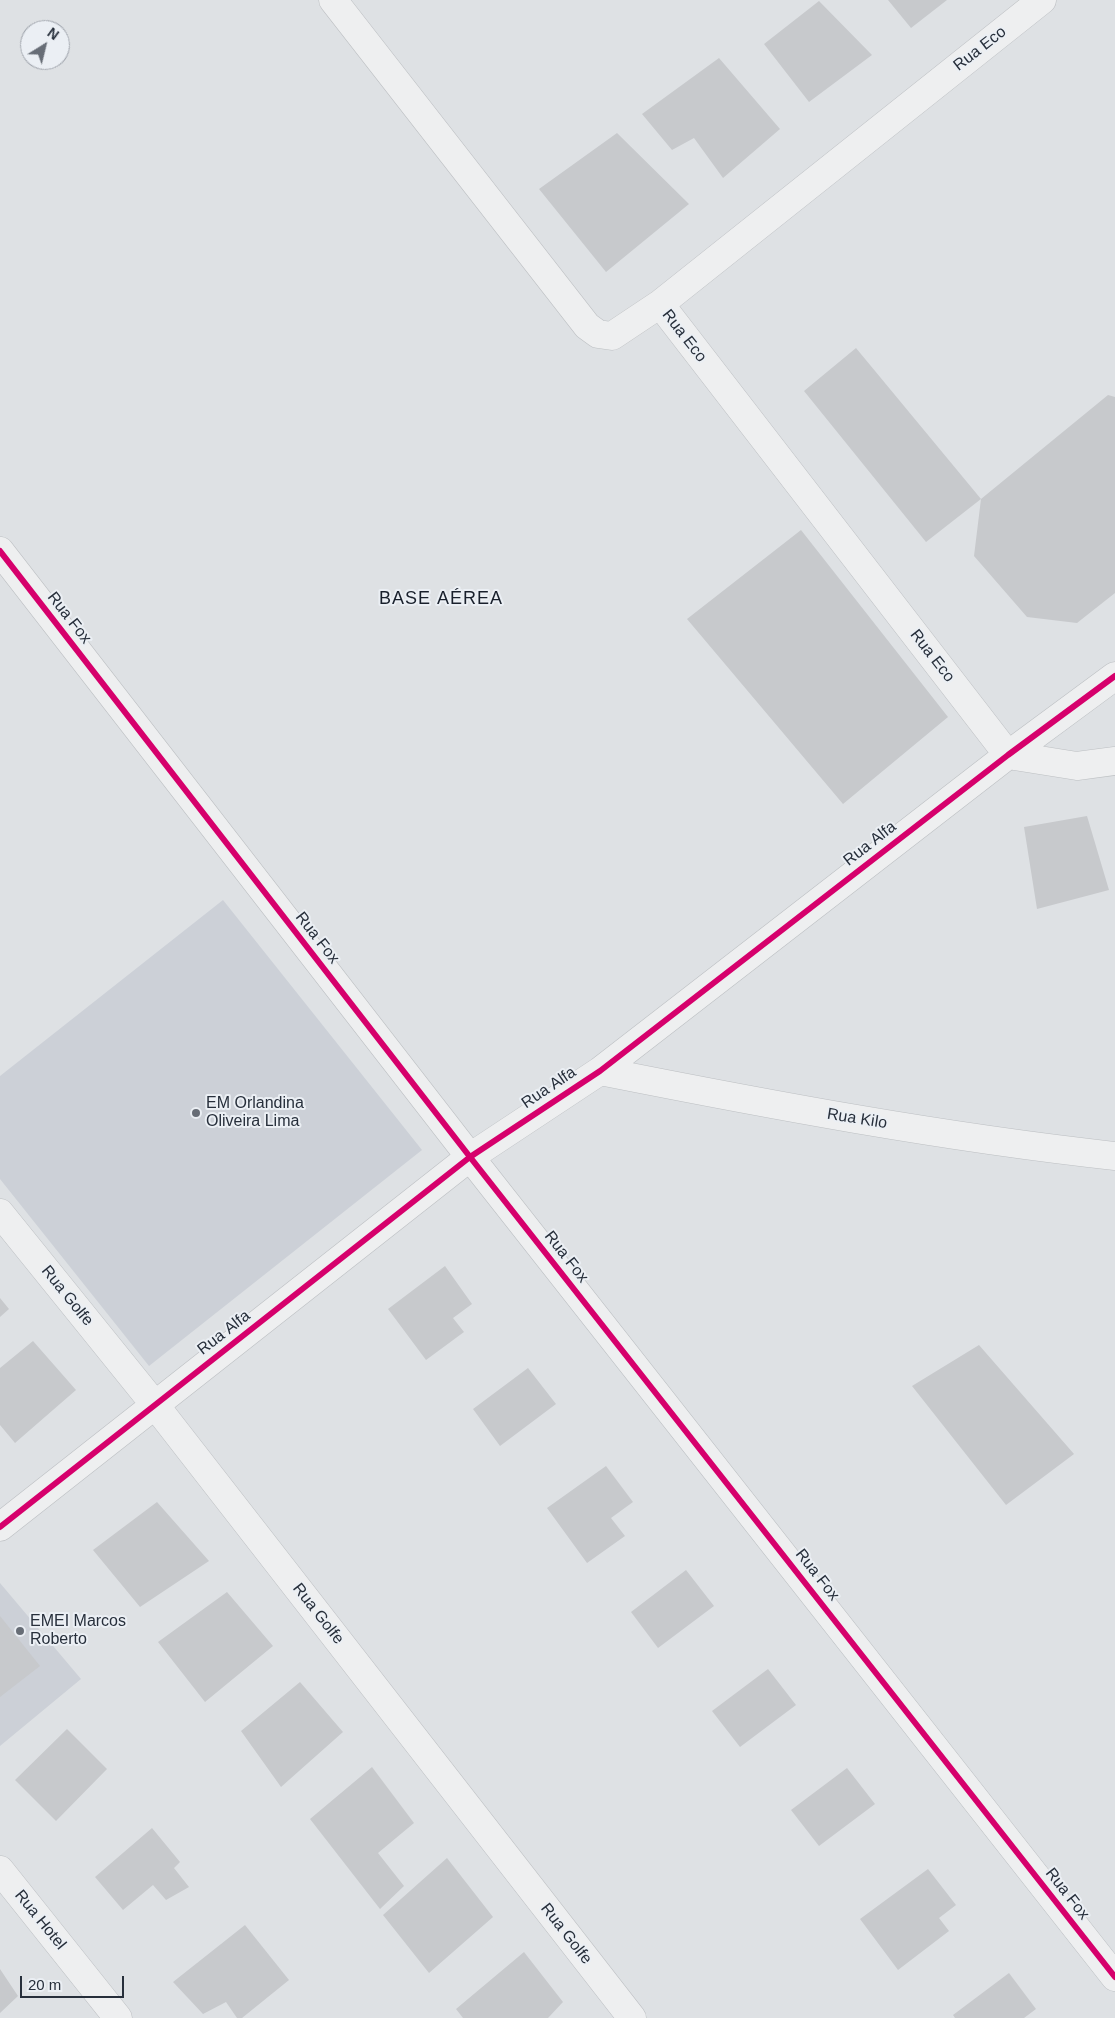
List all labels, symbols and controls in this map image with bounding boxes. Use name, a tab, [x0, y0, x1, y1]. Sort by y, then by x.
north arrow	[20, 20, 70, 70]
street label: Rua Eco	[950, 23, 1010, 75]
text: N	[44, 24, 62, 43]
street label: Rua Eco	[658, 306, 710, 366]
street label: Rua Fox	[43, 588, 95, 648]
district label: BASE AÉREA	[378, 588, 504, 610]
street label: Rua Eco	[906, 626, 958, 686]
street label: Rua Alfa	[840, 818, 900, 870]
street label: Rua Fox	[291, 908, 343, 968]
street label: Rua Alfa	[518, 1063, 580, 1113]
place label: EM Orlandina Oliveira Lima	[206, 1094, 304, 1132]
street label: Rua Kilo	[826, 1105, 888, 1133]
marker: EM Orlandina Oliveira Lima	[190, 1107, 202, 1119]
street label: Rua Fox	[540, 1227, 592, 1287]
street label: Rua Golfe	[37, 1262, 97, 1330]
street label: Rua Alfa	[194, 1307, 254, 1359]
street label: Rua Fox	[791, 1545, 843, 1605]
street label: Rua Golfe	[288, 1580, 348, 1648]
place label: EMEI Marcos Roberto	[30, 1612, 126, 1650]
marker: EMEI Marcos Roberto	[14, 1625, 26, 1637]
street label: Rua Fox	[1041, 1864, 1093, 1924]
street label: Rua Hotel	[10, 1886, 70, 1954]
street label: Rua Golfe	[536, 1900, 596, 1968]
scale bar	[22, 1966, 126, 1998]
text: 20 m	[28, 1976, 61, 1993]

